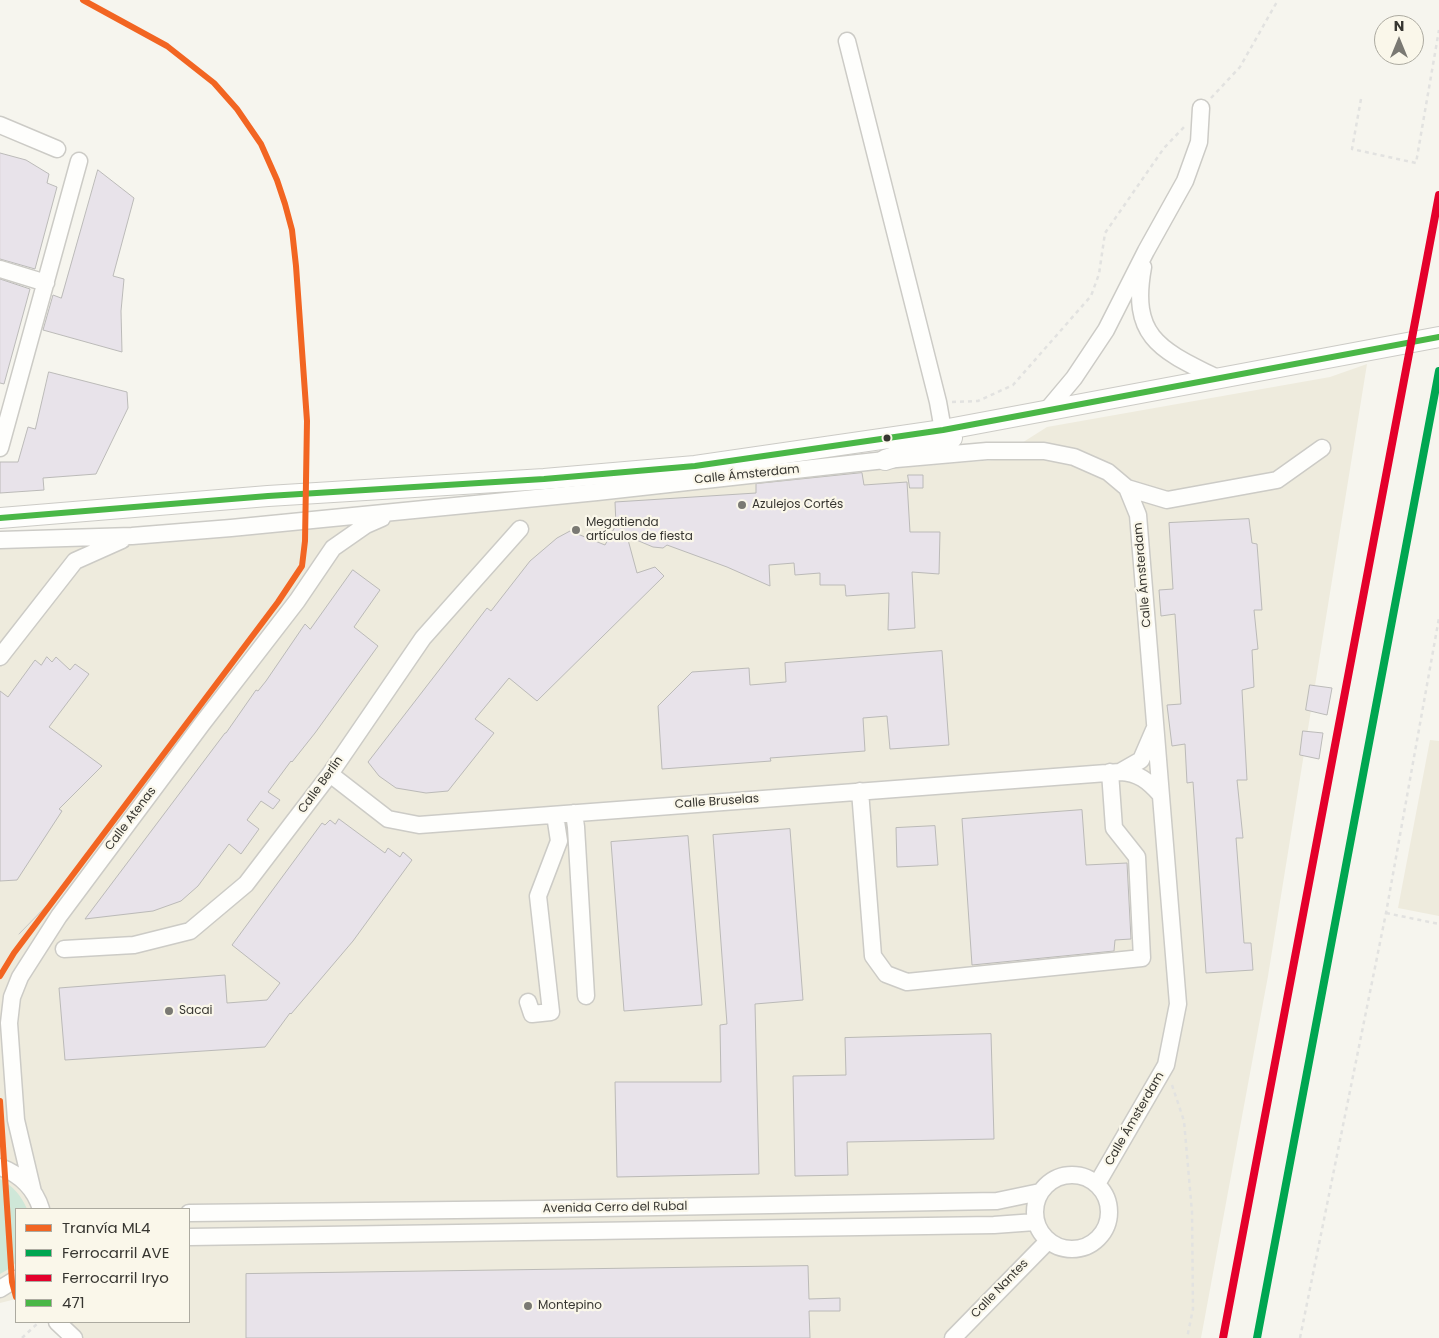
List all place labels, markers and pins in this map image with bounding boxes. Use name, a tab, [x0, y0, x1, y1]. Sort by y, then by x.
unlabelled marker	[882, 433, 892, 443]
place label: Azulejos Cortés	[752, 498, 843, 512]
marker: Azulejos Cortés	[736, 499, 748, 511]
place label: Megatienda artículos de fiesta	[586, 516, 693, 544]
marker: Megatienda artículos de fiesta	[570, 524, 582, 536]
place label: Sacai	[179, 1004, 213, 1018]
marker: Sacai	[163, 1005, 175, 1017]
place label: Montepino	[538, 1299, 602, 1313]
marker: Montepino	[522, 1300, 534, 1312]

